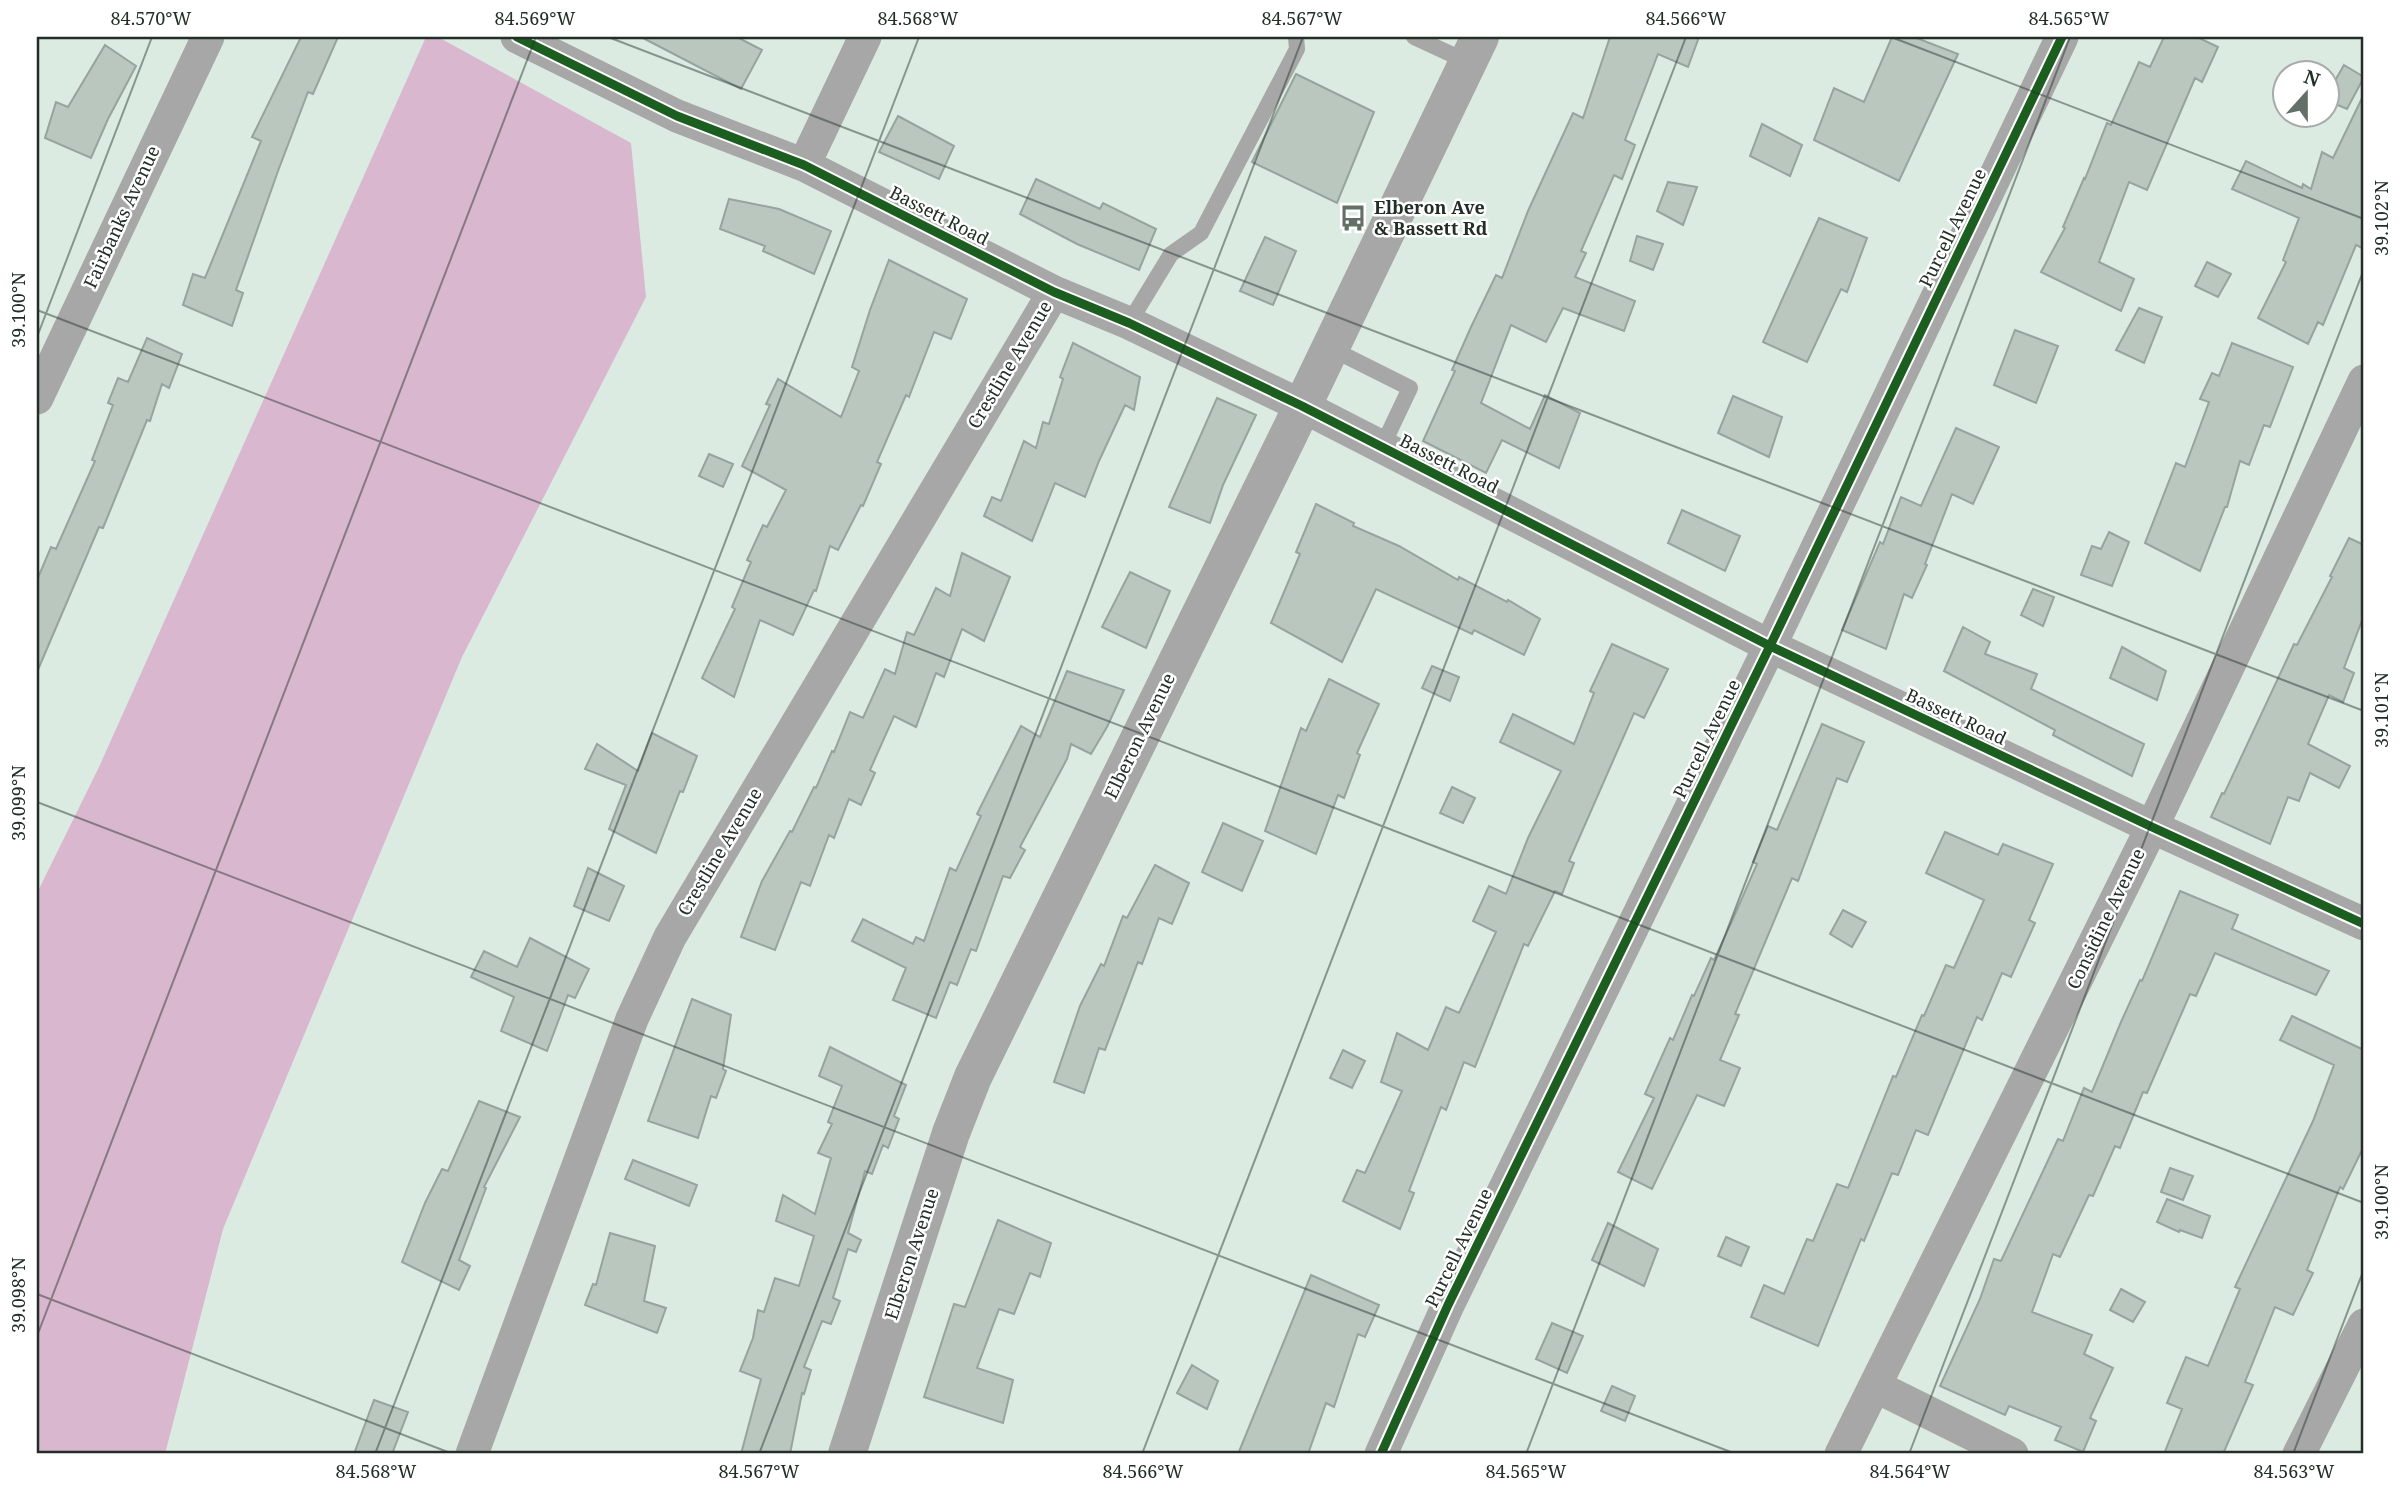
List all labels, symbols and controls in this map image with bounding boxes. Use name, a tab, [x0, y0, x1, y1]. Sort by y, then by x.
text: 84.570°W	[111, 6, 192, 30]
text: 84.569°W	[495, 6, 576, 30]
text: 84.568°W	[878, 6, 959, 30]
text: 84.567°W	[1262, 6, 1343, 30]
text: 84.566°W	[1646, 6, 1727, 30]
text: 84.565°W	[2029, 6, 2110, 30]
north arrow	[2272, 60, 2342, 130]
text: N	[2300, 63, 2324, 93]
street label: Fairbanks Avenue	[78, 141, 165, 292]
street label: Purcell Avenue	[1913, 164, 1991, 291]
street label: Bassett Road	[886, 180, 993, 250]
text: 39.102°N	[2369, 180, 2393, 256]
place label: Elberon Ave & Bassett Rd	[1374, 195, 1488, 240]
bus stop icon: Elberon Ave & Bassett Rd	[1338, 203, 1368, 233]
text: 39.100°N	[6, 272, 30, 348]
street label: Crestline Avenue	[961, 296, 1057, 433]
street label: Bassett Road	[1396, 428, 1503, 498]
street label: Elberon Avenue	[1098, 669, 1180, 802]
text: 39.101°N	[2369, 672, 2393, 748]
street label: Purcell Avenue	[1667, 675, 1745, 802]
street label: Bassett Road	[1902, 682, 2011, 750]
text: 39.099°N	[6, 765, 30, 841]
street label: Crestline Avenue	[671, 783, 767, 920]
street label: Considine Avenue	[2061, 844, 2150, 993]
text: 39.100°N	[2369, 1164, 2393, 1240]
street label: Purcell Avenue	[1419, 1184, 1497, 1311]
street label: Elberon Avenue	[878, 1185, 944, 1323]
text: 39.098°N	[6, 1257, 30, 1333]
text: 84.568°W	[336, 1459, 417, 1483]
text: 84.567°W	[719, 1459, 800, 1483]
text: 84.566°W	[1103, 1459, 1184, 1483]
text: 84.565°W	[1486, 1459, 1567, 1483]
text: 84.564°W	[1870, 1459, 1951, 1483]
text: 84.563°W	[2254, 1459, 2335, 1483]

